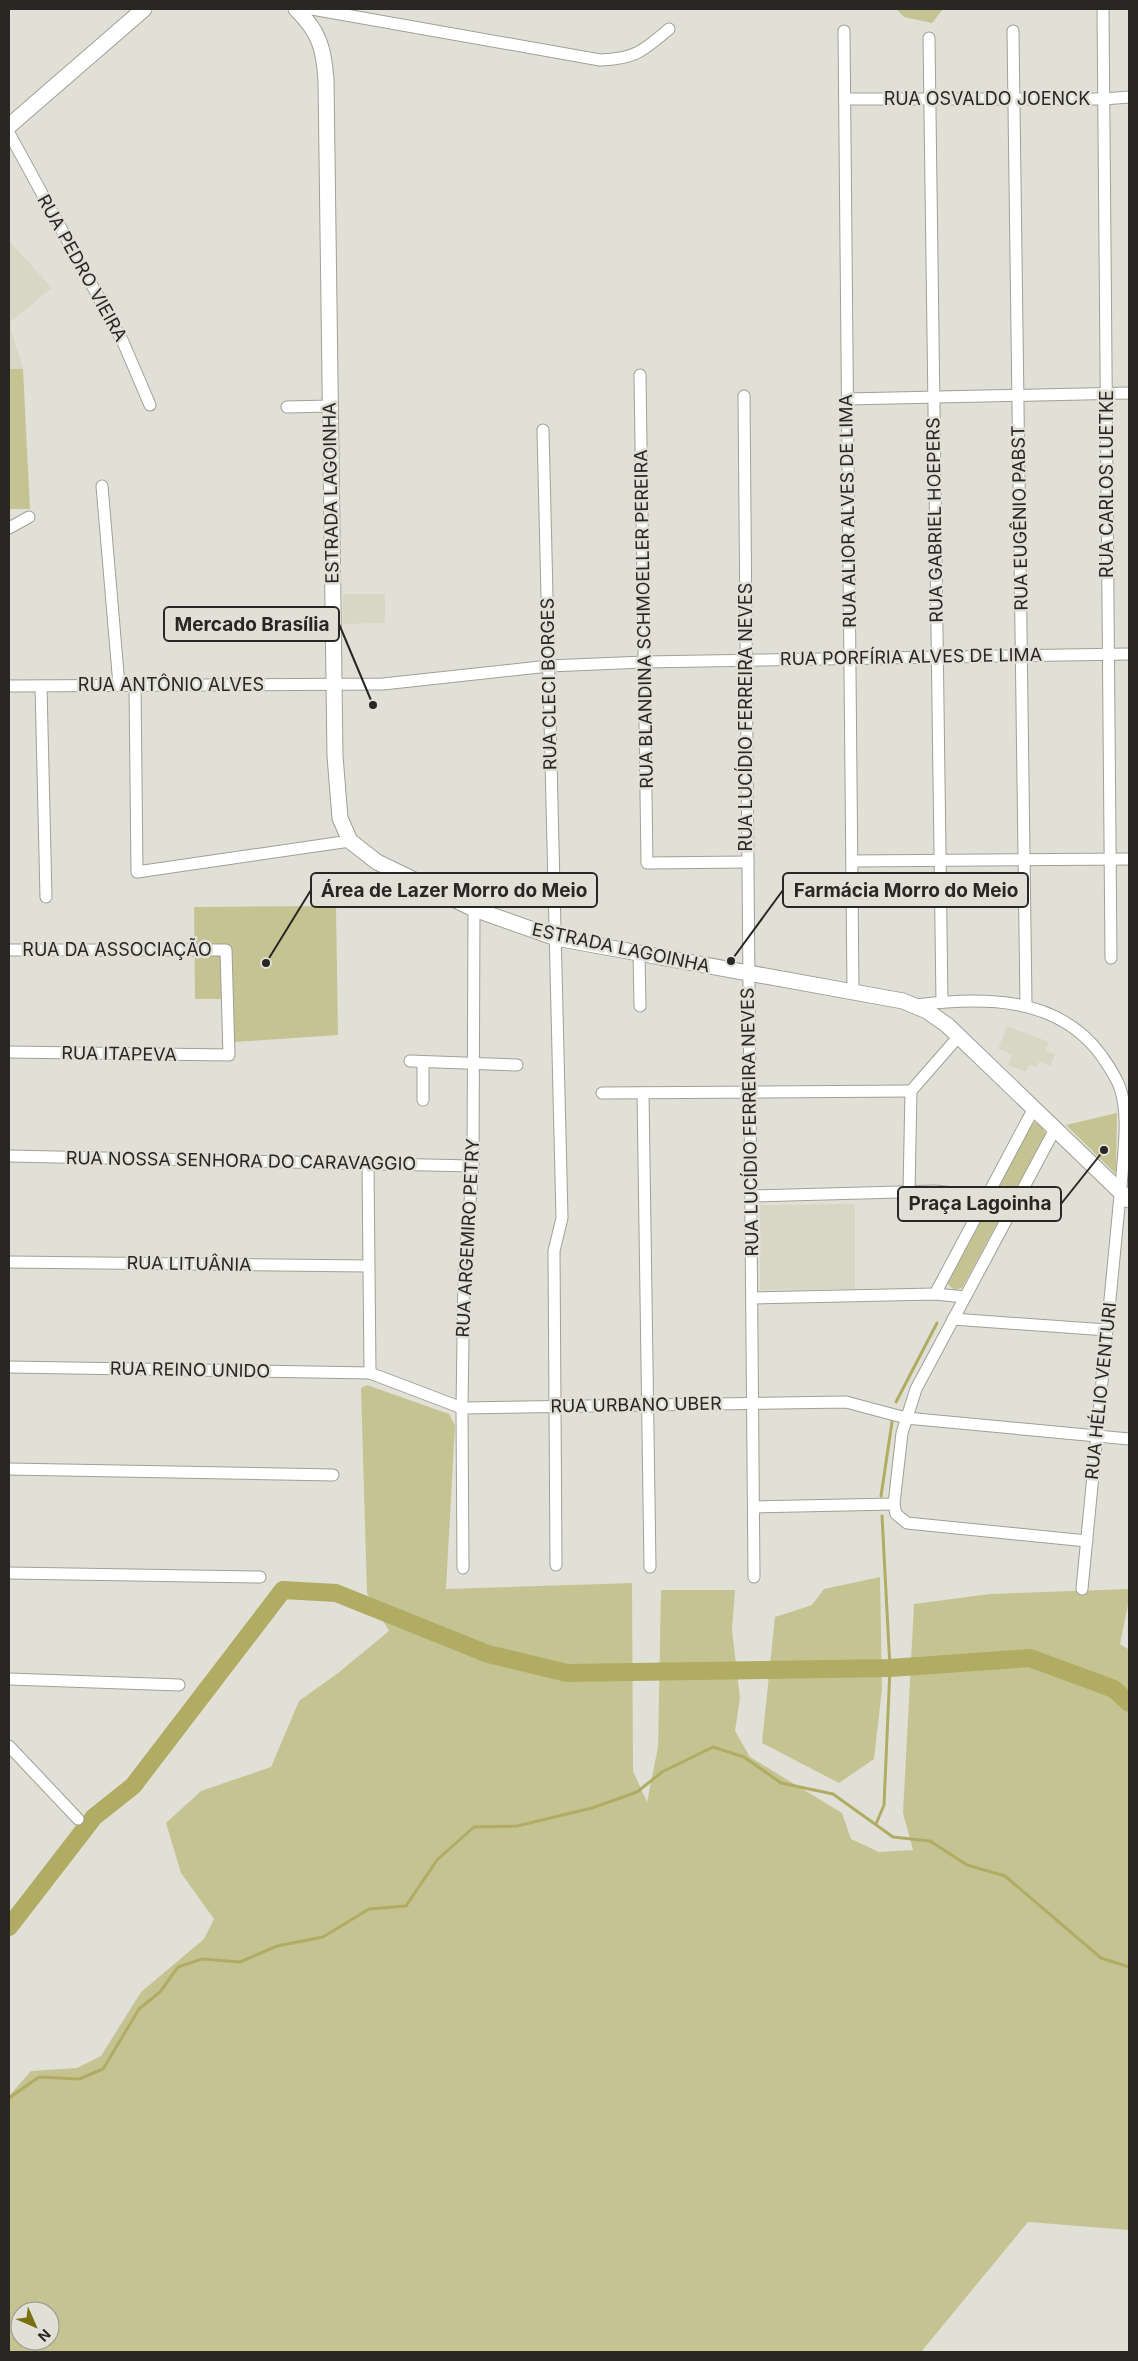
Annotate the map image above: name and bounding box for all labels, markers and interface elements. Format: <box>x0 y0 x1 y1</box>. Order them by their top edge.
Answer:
street label: RUA OSVALDO JOENCK <box>884 88 1090 109</box>
street label: RUA PEDRO VIEIRA <box>33 191 132 345</box>
street label: RUA CARLOS LUETKE <box>1096 390 1117 578</box>
street label: RUA ALIOR ALVES DE LIMA <box>835 394 860 628</box>
street label: ESTRADA LAGOINHA <box>318 402 343 584</box>
street label: RUA GABRIEL HOEPERS <box>922 417 947 623</box>
street label: RUA EUGÊNIO PABST <box>1006 425 1032 611</box>
street label: RUA BLANDINA SCHMOELLER PEREIRA <box>630 449 657 789</box>
street label: RUA LUCÍDIO FERREIRA NEVES <box>734 583 756 851</box>
street label: RUA CLECI BORGES <box>536 598 561 770</box>
callout: Mercado Brasília <box>164 607 339 641</box>
text: Mercado Brasília <box>174 613 330 636</box>
street label: RUA PORFÍRIA ALVES DE LIMA <box>780 643 1042 669</box>
street label: RUA ANTÔNIO ALVES <box>78 673 264 695</box>
callout: Área de Lazer Morro do Meio <box>311 873 597 907</box>
callout: Farmácia Morro do Meio <box>783 873 1028 907</box>
text: Área de Lazer Morro do Meio <box>321 879 587 902</box>
text: Farmácia Morro do Meio <box>794 879 1018 902</box>
street label: ESTRADA LAGOINHA <box>530 918 712 977</box>
street label: RUA DA ASSOCIAÇÃO <box>22 938 212 960</box>
street label: RUA LUCÍDIO FERREIRA NEVES <box>736 987 762 1257</box>
street label: RUA ITAPEVA <box>61 1042 177 1065</box>
street label: RUA ARGEMIRO PETRY <box>452 1138 483 1338</box>
street label: RUA NOSSA SENHORA DO CARAVAGGIO <box>66 1147 416 1174</box>
callout: Praça Lagoinha <box>898 1187 1061 1221</box>
text: Praça Lagoinha <box>909 1192 1051 1215</box>
street label: RUA LITUÂNIA <box>126 1251 252 1275</box>
street label: RUA HÉLIO VENTURI <box>1080 1301 1120 1481</box>
street label: RUA REINO UNIDO <box>110 1358 270 1381</box>
street label: RUA URBANO UBER <box>550 1393 722 1416</box>
north arrow <box>10 2301 60 2351</box>
text: N <box>35 2326 54 2345</box>

